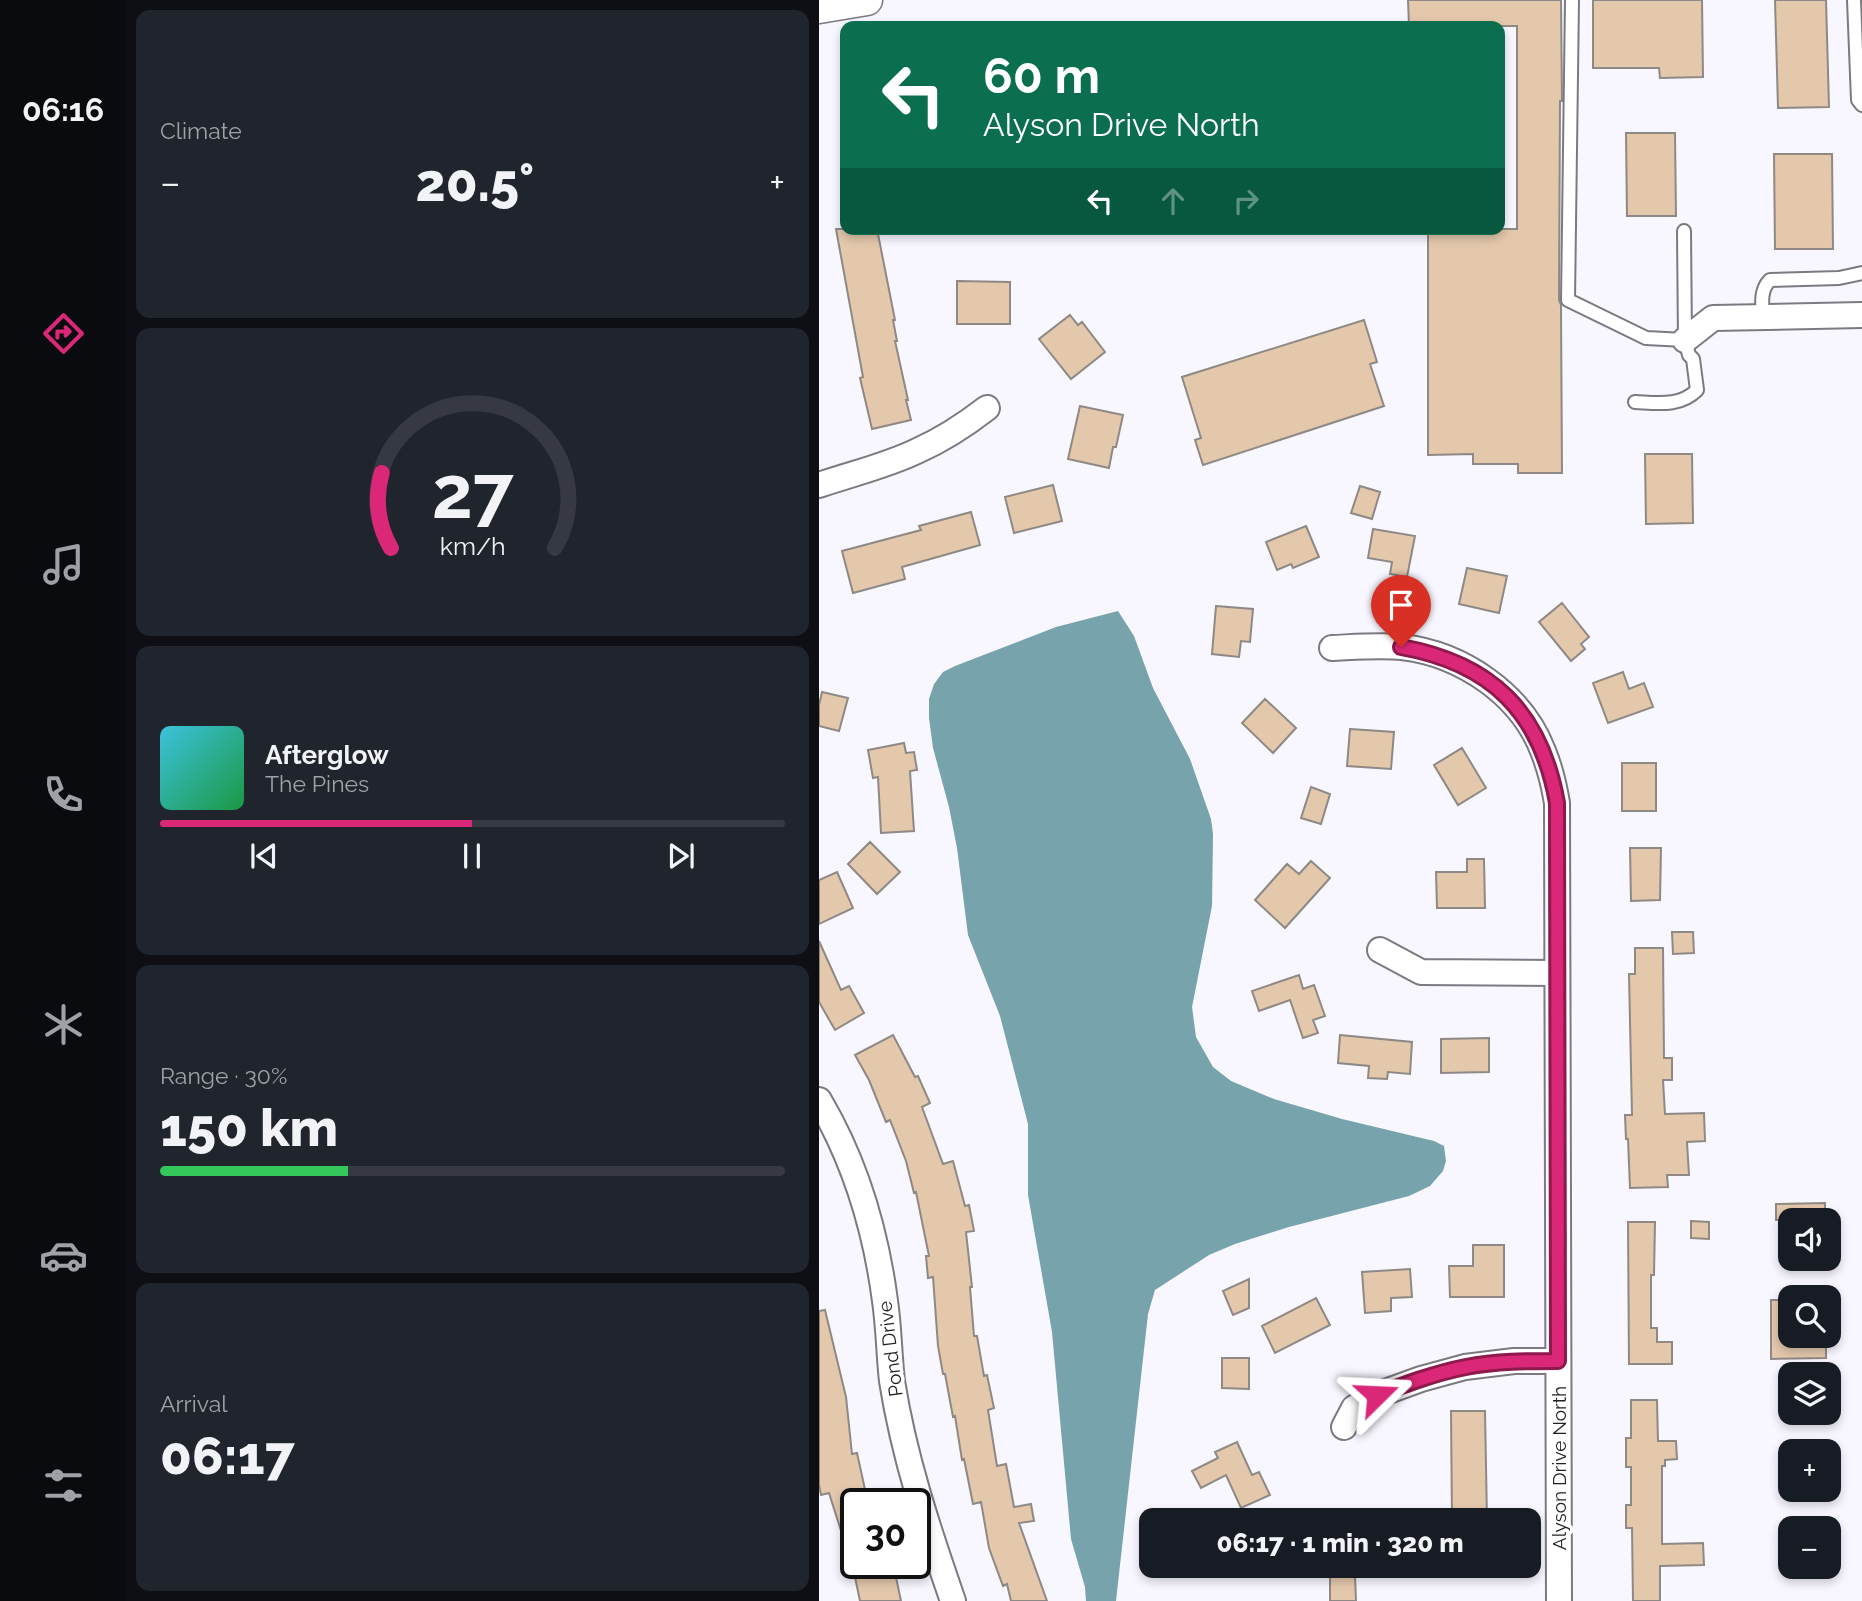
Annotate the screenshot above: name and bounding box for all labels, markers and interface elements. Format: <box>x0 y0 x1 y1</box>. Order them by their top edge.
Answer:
text: 60 m <box>983 47 1100 104</box>
icon: left <box>868 49 959 140</box>
text: 06:16 <box>22 91 104 128</box>
text: Alyson Drive North <box>983 106 1260 143</box>
text: Climate <box>160 117 242 144</box>
text: 20.5° <box>415 152 534 213</box>
text: − <box>160 160 180 205</box>
text: + <box>769 160 785 205</box>
icon: left <box>1081 182 1119 220</box>
icon: ahead <box>1154 182 1192 220</box>
icon: right <box>1227 182 1265 220</box>
icon: directions <box>39 309 88 358</box>
text: 27 <box>432 451 514 536</box>
text: km/h <box>440 531 505 561</box>
icon: music <box>39 540 88 589</box>
pin <box>1371 575 1431 647</box>
icon: arrive <box>1382 586 1420 624</box>
text: Afterglow <box>265 740 389 770</box>
icon: phone <box>39 770 88 819</box>
text: The Pines <box>265 770 369 797</box>
icon: previous <box>245 837 283 875</box>
icon: pause <box>453 837 491 875</box>
icon: next <box>662 837 700 875</box>
icon: climate <box>39 1000 88 1049</box>
text: Range · 30% <box>160 1062 287 1089</box>
text: 150 km <box>160 1097 338 1158</box>
map controls <box>1778 1208 1841 1579</box>
button: sound <box>1778 1208 1841 1271</box>
icon: car <box>39 1231 88 1280</box>
button: search <box>1778 1285 1841 1348</box>
street label: Pond Drive <box>873 1300 907 1398</box>
position arrow <box>1340 1358 1414 1432</box>
button: layers <box>1778 1362 1841 1425</box>
street label: Alyson Drive North <box>1548 1386 1570 1550</box>
text: Arrival <box>160 1390 227 1417</box>
text: 06:17 <box>160 1425 295 1486</box>
button: + <box>1778 1439 1841 1502</box>
icon: filters <box>39 1461 88 1510</box>
speed limit sign: 30 <box>840 1488 931 1579</box>
button: − <box>1778 1516 1841 1579</box>
text: 06:17 · 1 min · 320 m <box>1217 1528 1463 1558</box>

